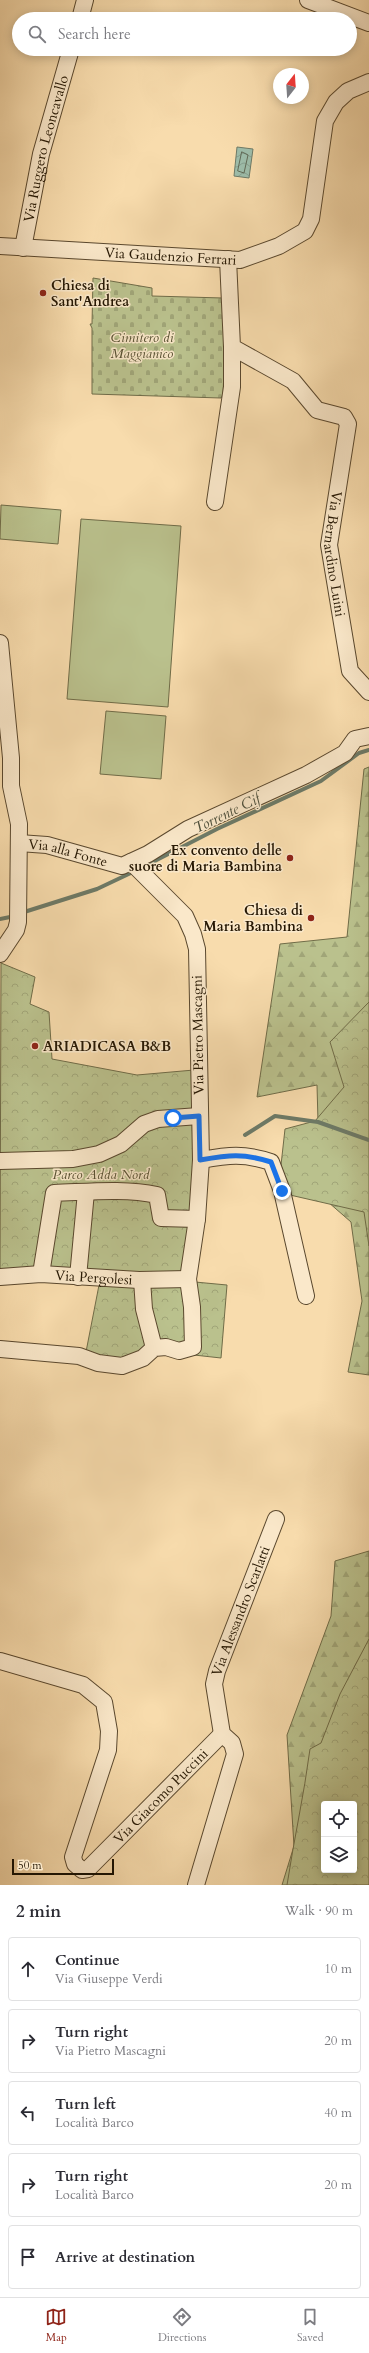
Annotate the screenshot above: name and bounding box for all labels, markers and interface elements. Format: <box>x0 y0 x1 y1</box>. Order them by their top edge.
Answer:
search box <box>12 12 357 56</box>
icon: search <box>26 23 48 45</box>
text: Search here <box>58 24 131 44</box>
north arrow <box>273 68 309 104</box>
street label: Via Ruggero Leoncavallo <box>19 72 73 224</box>
street label: Via Gaudenzio Ferrari <box>104 243 237 269</box>
place label: Chiesa di Sant'Andrea <box>51 276 129 311</box>
marker: Chiesa di Sant'Andrea <box>38 288 48 298</box>
park label: Cimitero di Maggianico <box>110 328 174 363</box>
street label: Via Bernardino Luini <box>319 490 350 618</box>
water label: Torrente Cif <box>190 787 267 838</box>
street label: Via alla Fonte <box>28 834 110 871</box>
place label: Ex convento delle suore di Maria Bambina <box>129 841 282 876</box>
marker: Ex convento delle suore di Maria Bambina <box>285 853 295 863</box>
place label: Chiesa di Maria Bambina <box>203 901 304 936</box>
marker: Chiesa di Maria Bambina <box>306 913 316 923</box>
street label: Via Pietro Mascagni <box>187 975 209 1095</box>
place label: ARIADICASA B&B <box>43 1037 171 1056</box>
marker: ARIADICASA B&B <box>30 1041 40 1051</box>
route start <box>164 1109 182 1127</box>
park label: Parco Adda Nord <box>53 1165 151 1184</box>
route end <box>273 1182 291 1200</box>
street label: Via Pergolesi <box>54 1265 133 1289</box>
street label: Via Alessandro Scarlatti <box>206 1543 274 1679</box>
street label: Via Giacomo Puccini <box>109 1744 212 1848</box>
map controls <box>321 1801 357 1873</box>
button: locate <box>321 1801 357 1837</box>
button: layers <box>321 1837 357 1873</box>
scale bar <box>12 1857 114 1876</box>
text: 50 m <box>18 1858 42 1873</box>
text: 2 min <box>16 1900 61 1923</box>
text: Walk · 90 m <box>285 1902 353 1920</box>
text: Continue <box>55 1950 120 1970</box>
icon: ahead <box>17 1958 39 1980</box>
text: 10 m <box>324 1960 352 1978</box>
text: Via Giuseppe Verdi <box>55 1970 163 1988</box>
text: Turn right <box>55 2022 128 2042</box>
icon: right <box>17 2030 39 2052</box>
text: 20 m <box>324 2032 352 2050</box>
text: Via Pietro Mascagni <box>55 2042 166 2060</box>
text: Turn left <box>55 2094 116 2114</box>
icon: left <box>17 2102 39 2124</box>
text: 40 m <box>324 2104 352 2122</box>
text: Località Barco <box>55 2114 134 2132</box>
text: Turn right <box>55 2166 128 2186</box>
icon: right <box>17 2174 39 2196</box>
text: 20 m <box>324 2176 352 2194</box>
text: Località Barco <box>55 2186 134 2204</box>
icon: arrive <box>17 2246 39 2268</box>
text: Arrive at destination <box>55 2247 195 2267</box>
tab: Map <box>45 2306 67 2345</box>
tab: Directions <box>158 2306 206 2345</box>
tab: Saved <box>297 2306 324 2345</box>

